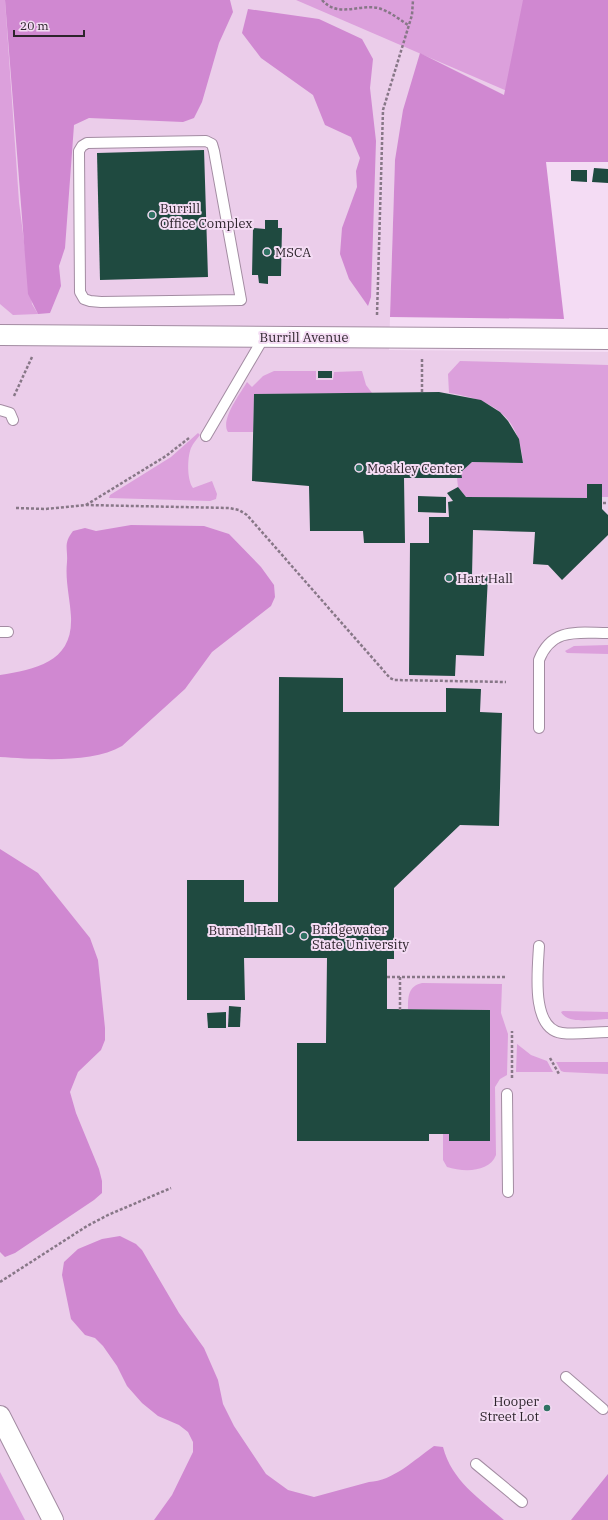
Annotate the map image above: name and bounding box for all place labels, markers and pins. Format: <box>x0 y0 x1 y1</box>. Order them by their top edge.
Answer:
place label: Burrill Office Complex <box>160 200 253 232</box>
marker: Burrill Office Complex <box>147 210 157 220</box>
place label: MSCA <box>275 244 311 261</box>
marker: MSCA <box>262 247 272 257</box>
place label: Moakley Center <box>367 460 462 477</box>
marker: Moakley Center <box>354 463 364 473</box>
place label: Hart Hall <box>457 570 513 587</box>
marker: Hart Hall <box>444 573 454 583</box>
place label: Bridgewater State University <box>312 921 409 953</box>
place label: Burnell Hall <box>208 922 282 939</box>
marker: Burnell Hall <box>285 925 295 935</box>
marker: Bridgewater State University <box>299 931 309 941</box>
place label: Hooper Street Lot <box>480 1393 539 1425</box>
marker: Hooper Street Lot <box>542 1403 552 1413</box>

